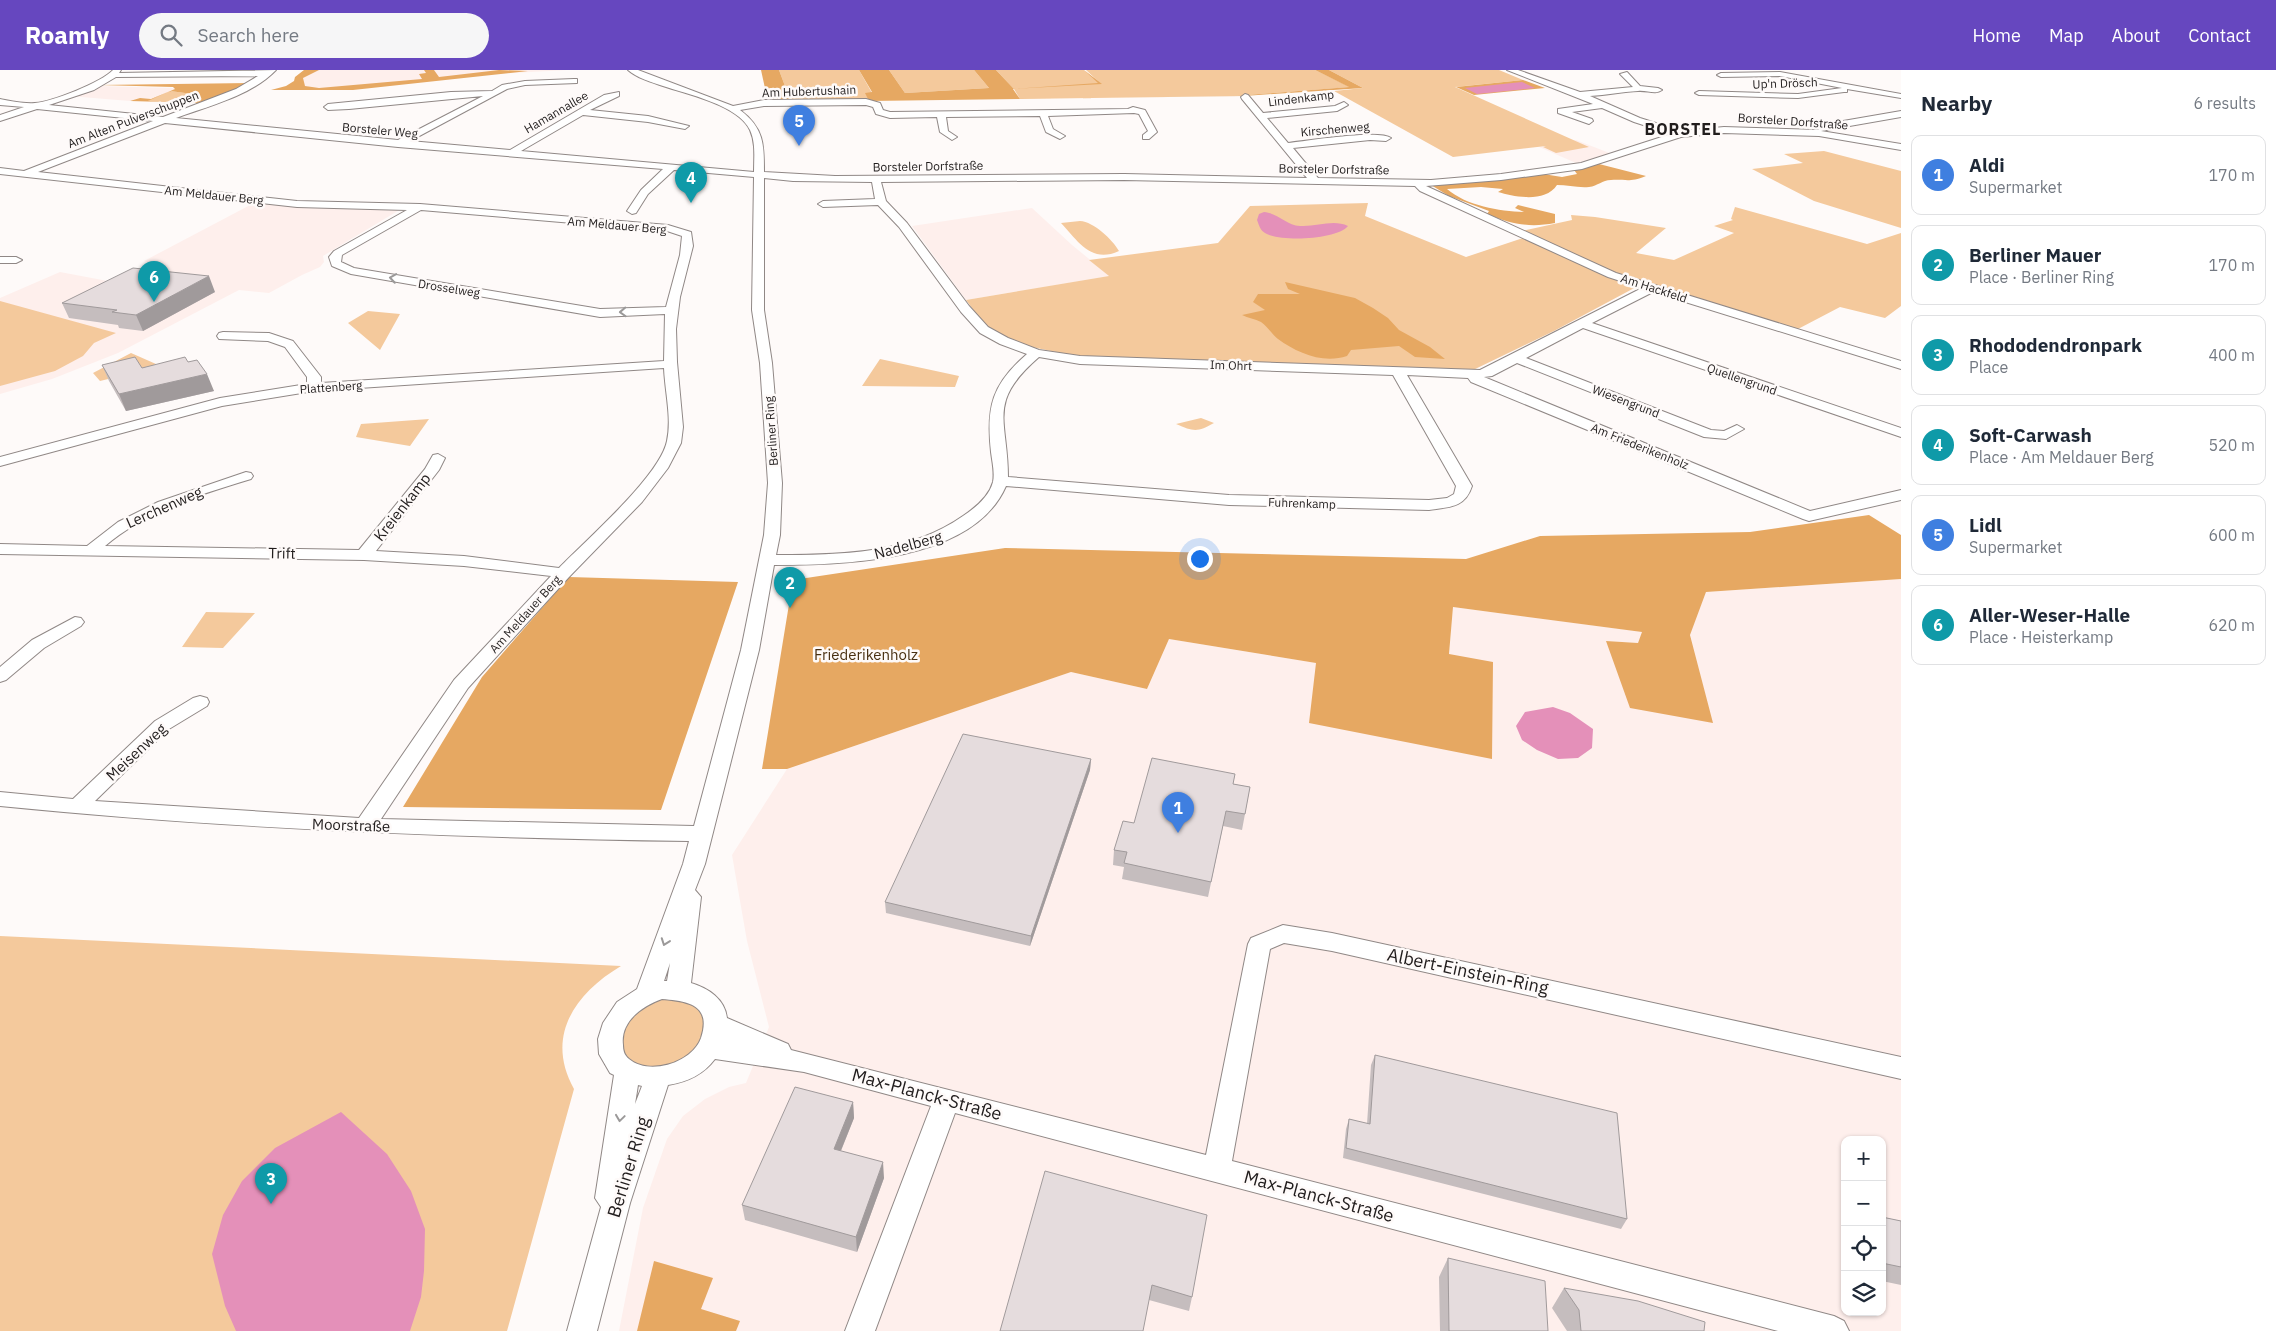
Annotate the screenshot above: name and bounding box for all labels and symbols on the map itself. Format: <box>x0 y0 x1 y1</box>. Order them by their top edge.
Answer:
street label: Up'n Drösch <box>1752 74 1818 92</box>
street label: Am Hubertushain <box>762 82 856 100</box>
street label: Am Alten Pulverschuppen <box>65 87 201 151</box>
street label: Hamannallee <box>521 87 591 136</box>
street label: Lindenkamp <box>1267 87 1335 109</box>
pin: 5 <box>783 105 815 146</box>
street label: Borsteler Dorfstraße <box>1737 110 1849 132</box>
street label: Kirschenweg <box>1300 118 1371 139</box>
street label: Borsteler Weg <box>341 119 419 141</box>
district label: BORSTEL <box>1644 119 1722 139</box>
street label: Borsteler Dorfstraße <box>873 158 984 174</box>
street label: Borsteler Dorfstraße <box>1279 161 1390 177</box>
pin: 4 <box>675 162 707 203</box>
street label: Am Meldauer Berg <box>164 182 265 208</box>
street label: Am Meldauer Berg <box>567 213 668 237</box>
pin: 6 <box>138 261 170 302</box>
street label: Am Hackfeld <box>1619 270 1689 306</box>
one-way arrow <box>389 274 398 284</box>
street label: Drosselweg <box>417 276 482 300</box>
one-way arrow <box>619 306 627 317</box>
street label: Im Ohrt <box>1210 357 1252 373</box>
street label: Quellengrund <box>1705 360 1779 398</box>
street label: Plattenberg <box>299 377 363 397</box>
street label: Wiesengrund <box>1590 381 1662 421</box>
street label: Berliner Ring <box>761 395 781 466</box>
street label: Am Friederikenholz <box>1589 420 1692 473</box>
street label: Kreienkamp <box>370 469 434 545</box>
street label: Lerchenweg <box>123 482 205 532</box>
street label: Fuhrenkamp <box>1268 494 1336 512</box>
street label: Nadelberg <box>872 527 944 563</box>
street label: Trift <box>268 543 296 563</box>
your location <box>1187 546 1213 572</box>
pin: 2 <box>774 567 806 608</box>
street label: Am Meldauer Berg <box>486 572 564 656</box>
park label: Friederikenholz <box>814 645 918 664</box>
street label: Meisenweg <box>102 719 170 785</box>
pin: 1 <box>1162 792 1194 833</box>
street label: Moorstraße <box>312 814 390 836</box>
one-way arrow <box>661 938 671 946</box>
street label: Albert-Einstein-Ring <box>1385 943 1551 999</box>
street label: Max-Planck-Straße <box>849 1063 1005 1125</box>
street label: Berliner Ring <box>602 1113 654 1220</box>
one-way arrow <box>616 1114 626 1122</box>
pin: 3 <box>255 1163 287 1204</box>
street label: Max-Planck-Straße <box>1241 1165 1397 1227</box>

